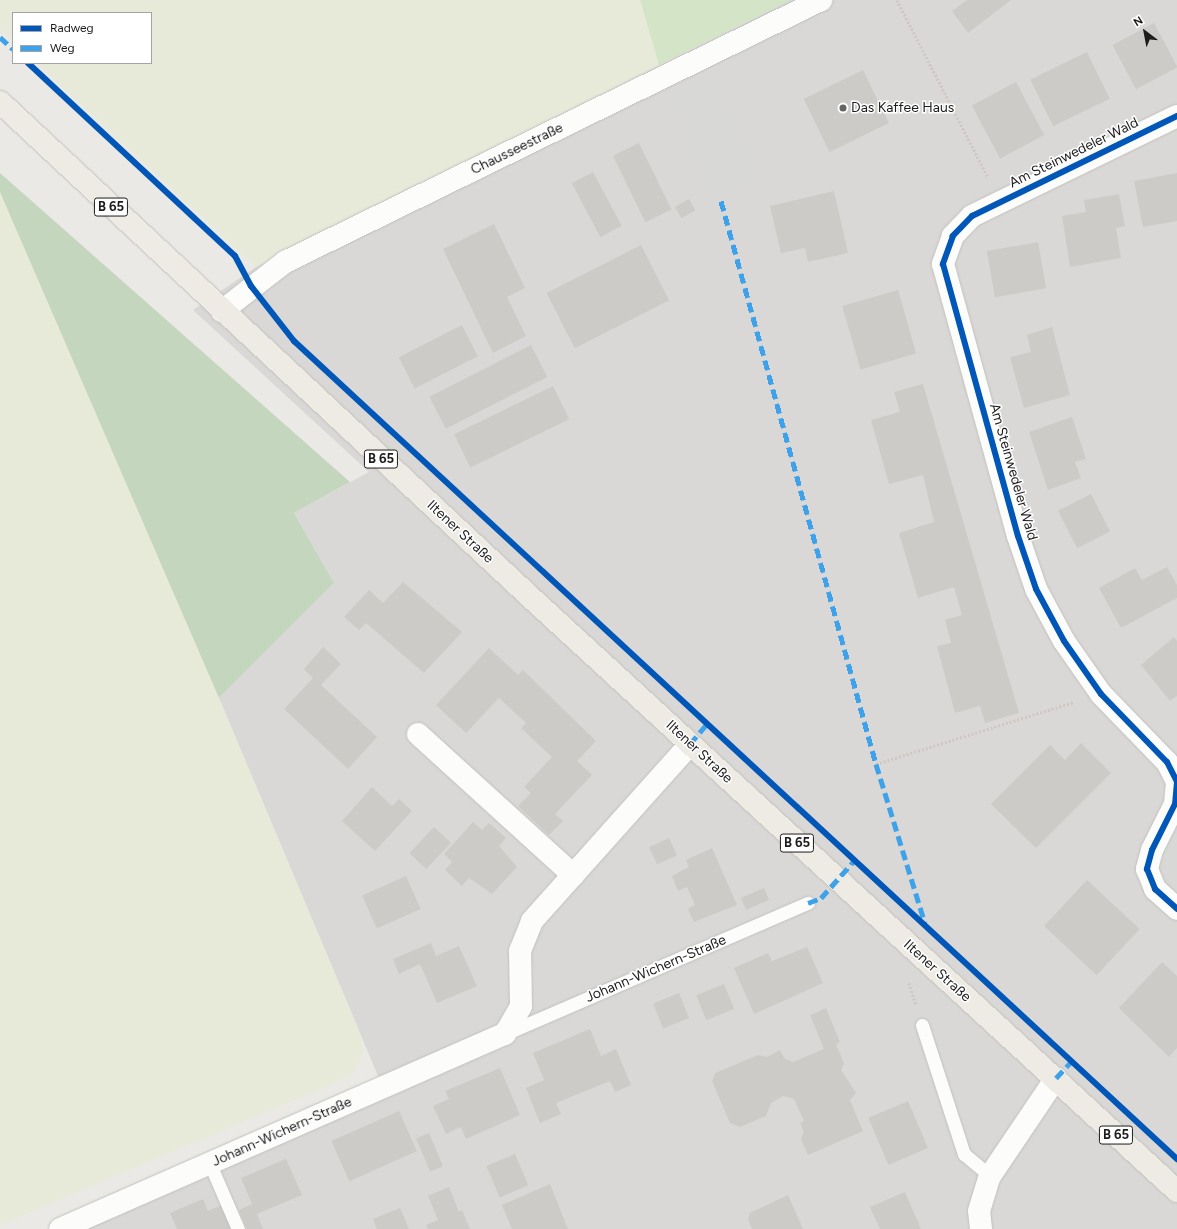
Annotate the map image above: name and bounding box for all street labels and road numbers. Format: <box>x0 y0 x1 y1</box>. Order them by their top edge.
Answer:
street label: Am Steinwedeler Wald <box>1007 114 1141 192</box>
street label: Chausseestraße <box>468 119 566 179</box>
road number: B 65 <box>93 196 129 218</box>
street label: Am Steinwedeler Wald <box>985 402 1041 542</box>
road number: B 65 <box>363 448 399 470</box>
street label: Iltener Straße <box>423 497 497 567</box>
street label: Iltener Straße <box>662 717 736 787</box>
road number: B 65 <box>779 832 815 854</box>
street label: Johann-Wichern-Straße <box>583 932 729 1006</box>
street label: Iltener Straße <box>900 936 974 1006</box>
street label: Johann-Wichern-Straße <box>210 1094 354 1170</box>
road number: B 65 <box>1098 1124 1134 1146</box>

